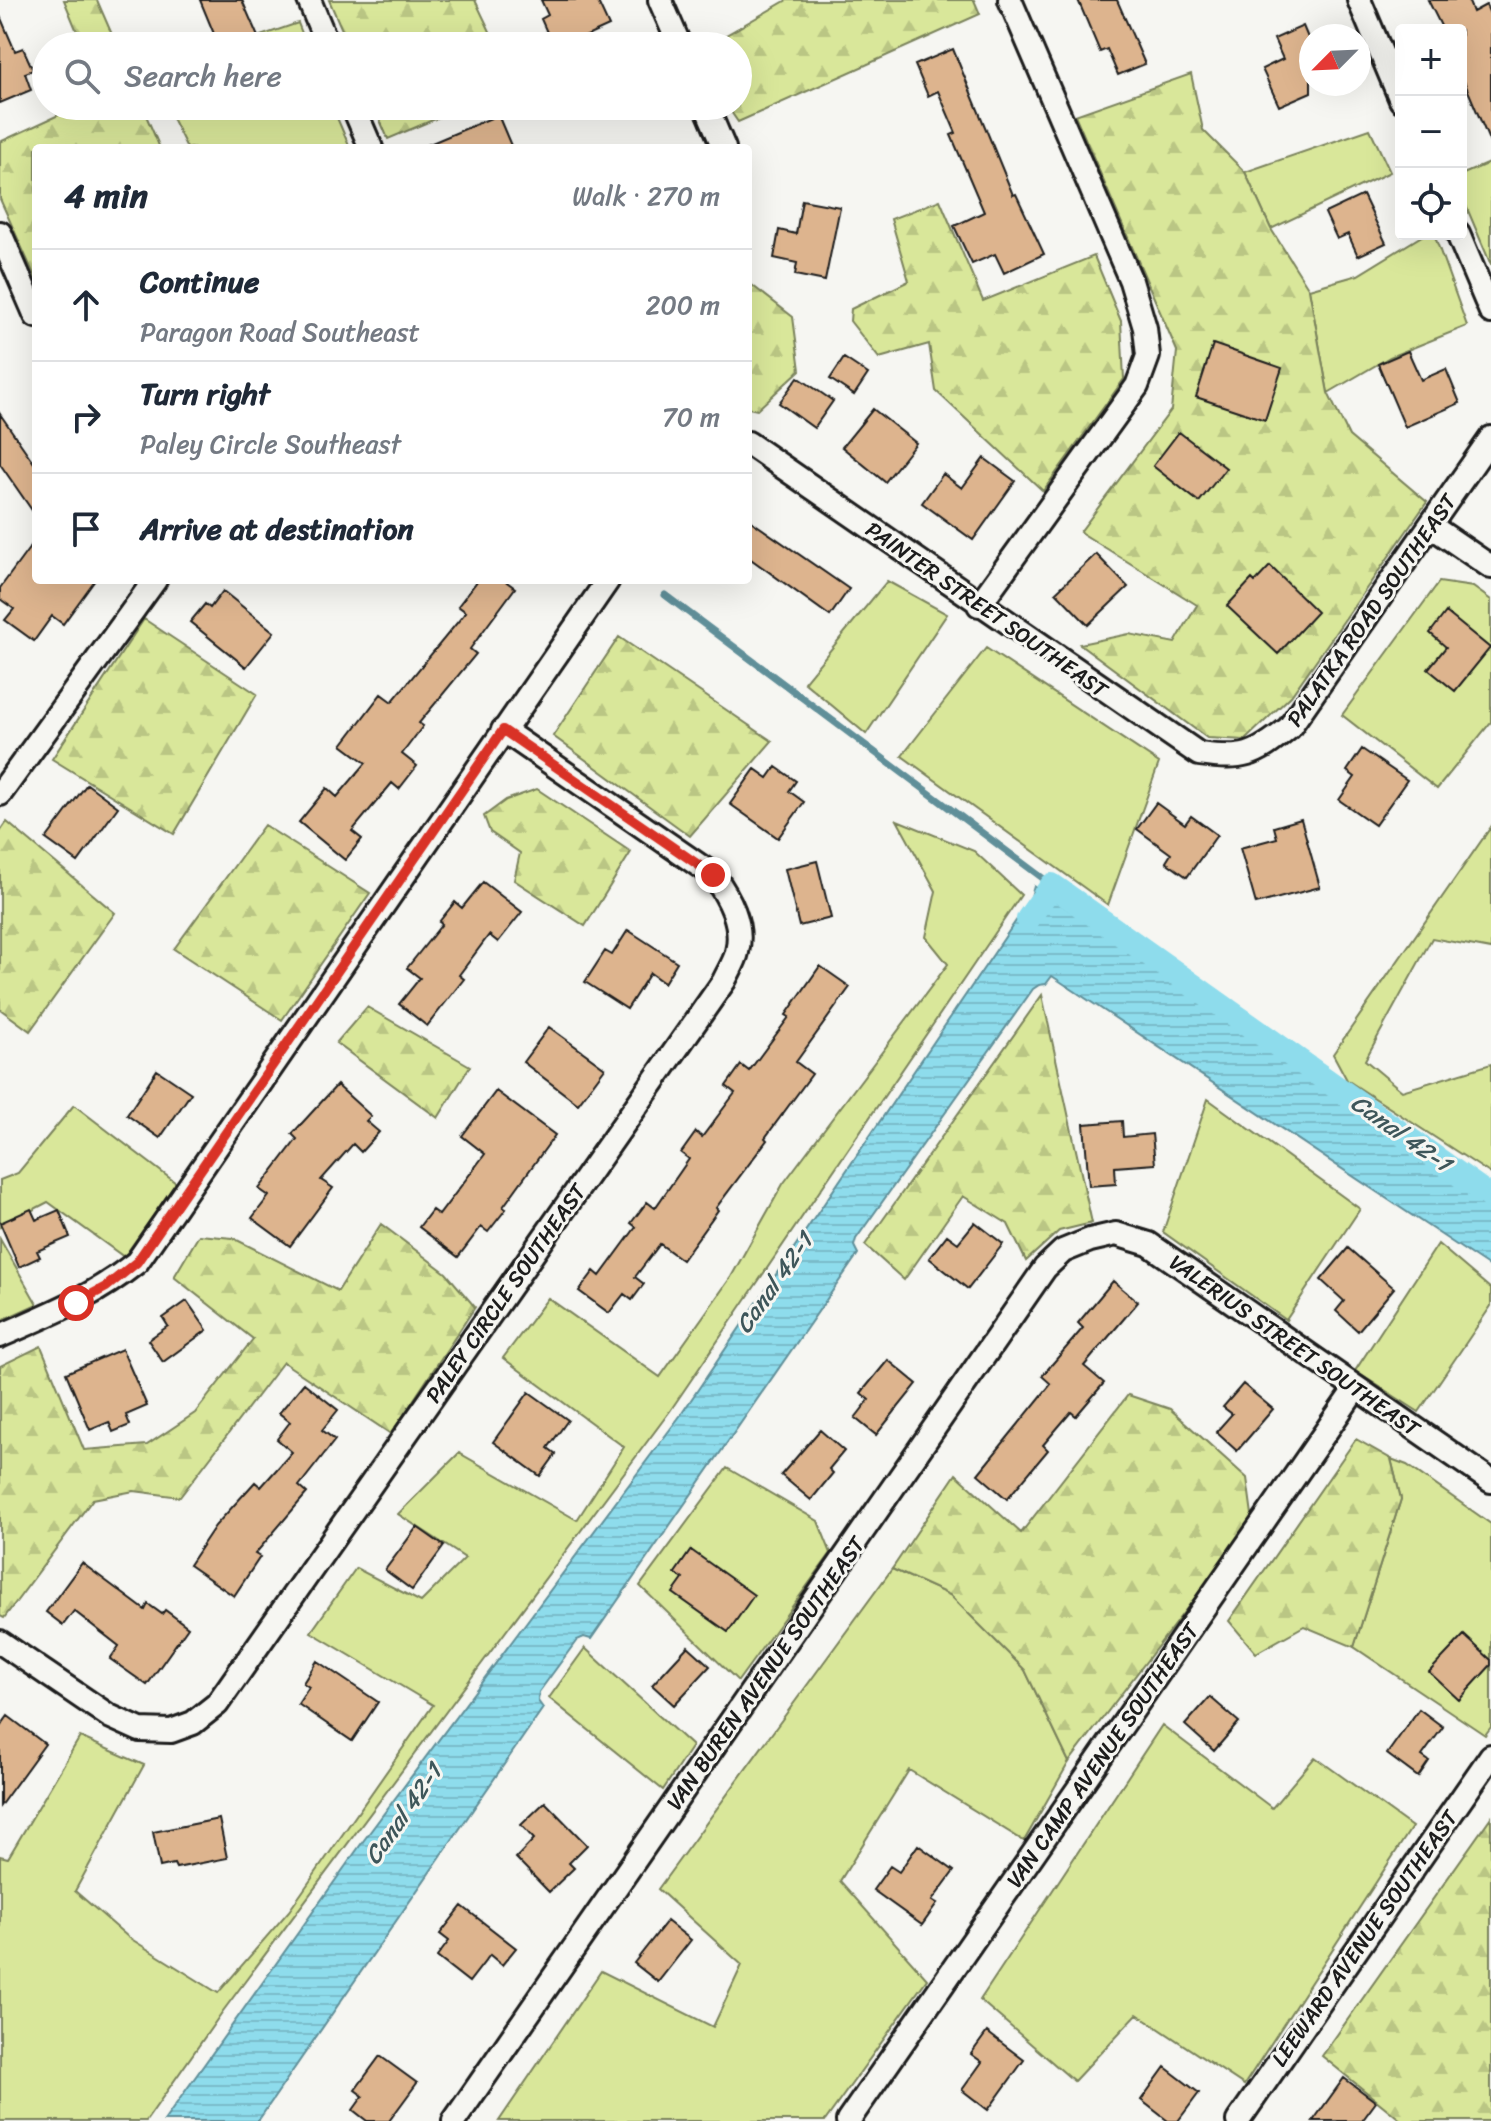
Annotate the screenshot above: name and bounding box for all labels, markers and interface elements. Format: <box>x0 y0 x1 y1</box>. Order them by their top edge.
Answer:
north arrow <box>1299 24 1371 96</box>
map controls <box>1395 24 1467 240</box>
button: + <box>1395 24 1467 96</box>
search box <box>32 32 752 120</box>
text: Search here <box>124 49 282 103</box>
icon: search <box>60 54 104 98</box>
button: − <box>1395 96 1467 168</box>
text: 4 min <box>64 166 148 226</box>
button: locate <box>1395 168 1467 240</box>
text: Walk · 270 m <box>572 173 720 219</box>
text: Continue <box>140 255 259 309</box>
text: 200 m <box>645 282 720 328</box>
icon: ahead <box>64 283 108 327</box>
text: Paragon Road Southeast <box>140 309 420 355</box>
text: Turn right <box>140 367 270 421</box>
text: 70 m <box>662 394 720 440</box>
icon: right <box>64 395 108 439</box>
text: Paley Circle Southeast <box>140 421 401 467</box>
street label: PALATKA ROAD SOUTHEAST <box>1276 484 1468 735</box>
text: Arrive at destination <box>140 502 414 556</box>
icon: arrive <box>64 507 108 551</box>
street label: PAINTER STREET SOUTHEAST <box>857 511 1118 709</box>
route end <box>695 857 731 893</box>
water label: Canal 42-1 <box>1342 1083 1463 1185</box>
street label: PALEY CIRCLE SOUTHEAST <box>415 1174 597 1411</box>
water label: Canal 42-1 <box>724 1221 826 1342</box>
street label: VALERIUS STREET SOUTHEAST <box>1161 1244 1430 1448</box>
route start <box>58 1285 94 1321</box>
street label: VAN BUREN AVENUE SOUTHEAST <box>656 1527 876 1818</box>
street label: VAN CAMP AVENUE SOUTHEAST <box>996 1613 1210 1896</box>
water label: Canal 42-1 <box>353 1752 455 1873</box>
street label: LEEWARD AVENUE SOUTHEAST <box>1261 1801 1469 2075</box>

